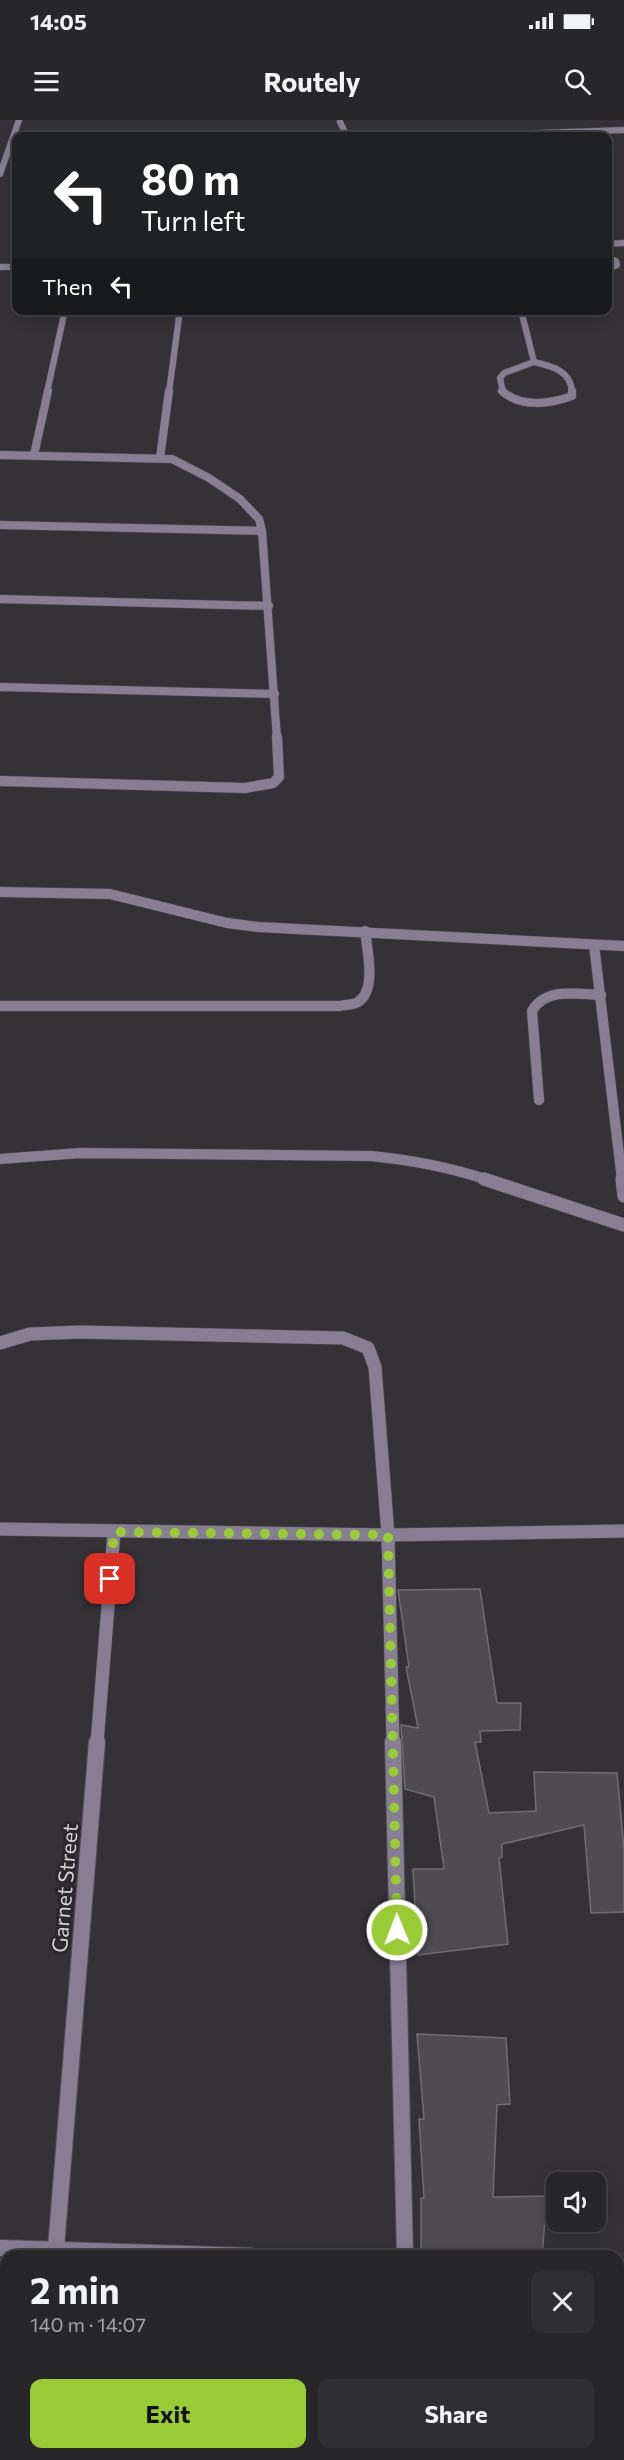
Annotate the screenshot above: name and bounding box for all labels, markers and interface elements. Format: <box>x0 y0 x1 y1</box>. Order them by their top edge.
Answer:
text: 14:05 <box>30 8 87 35</box>
icon: menu <box>30 65 63 98</box>
text: Routely <box>264 65 360 98</box>
icon: search <box>561 65 594 98</box>
text: 80 m <box>141 152 240 204</box>
icon: left <box>42 156 120 234</box>
text: Turn left <box>141 204 245 237</box>
icon: left <box>105 270 138 303</box>
text: Then <box>42 273 93 300</box>
pin <box>84 1553 135 1604</box>
icon: arrive <box>93 1562 126 1595</box>
street label: Garnet Street <box>46 1822 82 1954</box>
position arrow <box>365 1898 429 1962</box>
map controls <box>546 2172 606 2232</box>
button: sound <box>546 2172 606 2232</box>
text: 2 min <box>30 2267 120 2311</box>
button: close <box>531 2270 594 2333</box>
text: 140 m · 14:07 <box>30 2312 146 2336</box>
button: Exit <box>30 2379 306 2448</box>
button: Share <box>318 2379 594 2448</box>

